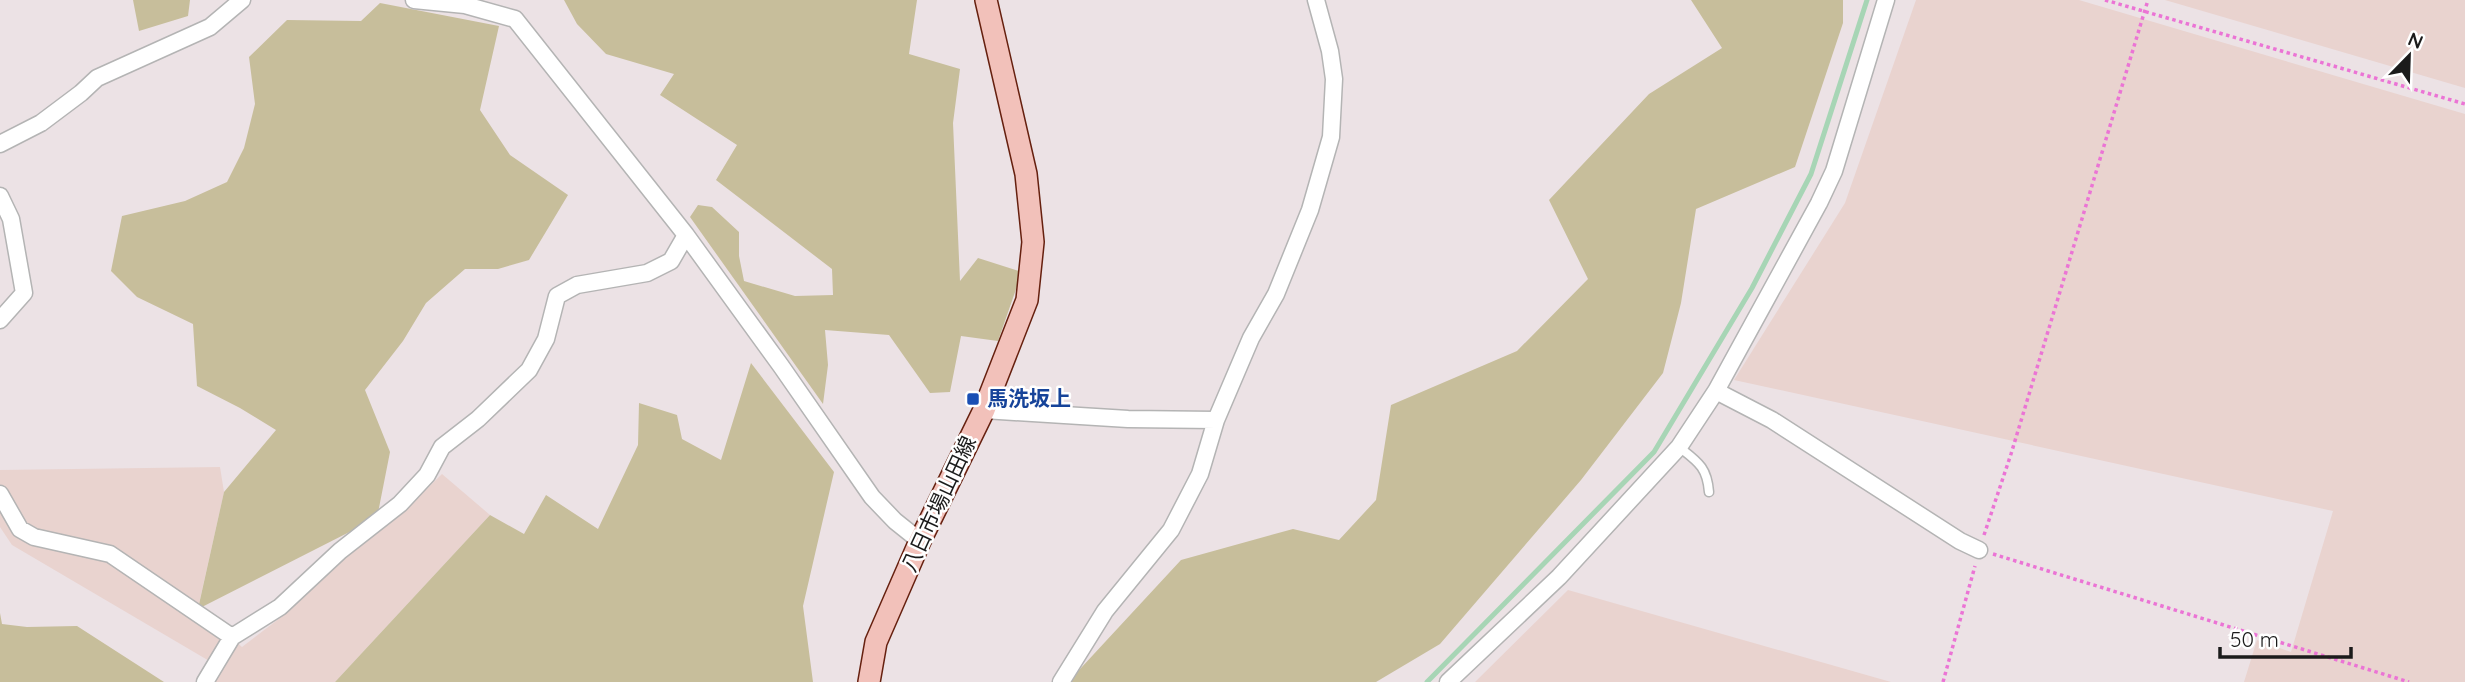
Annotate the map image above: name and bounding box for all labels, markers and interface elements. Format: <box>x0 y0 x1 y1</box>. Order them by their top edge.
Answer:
north arrow <box>2374 21 2444 91</box>
text: N <box>2405 27 2427 54</box>
place label: 馬洗坂上 <box>987 385 1071 411</box>
marker: 馬洗坂上 <box>965 391 981 407</box>
street label: 八日市場山田線 <box>895 431 981 576</box>
scale bar <box>2220 616 2351 660</box>
text: 50 m <box>2230 626 2279 652</box>

